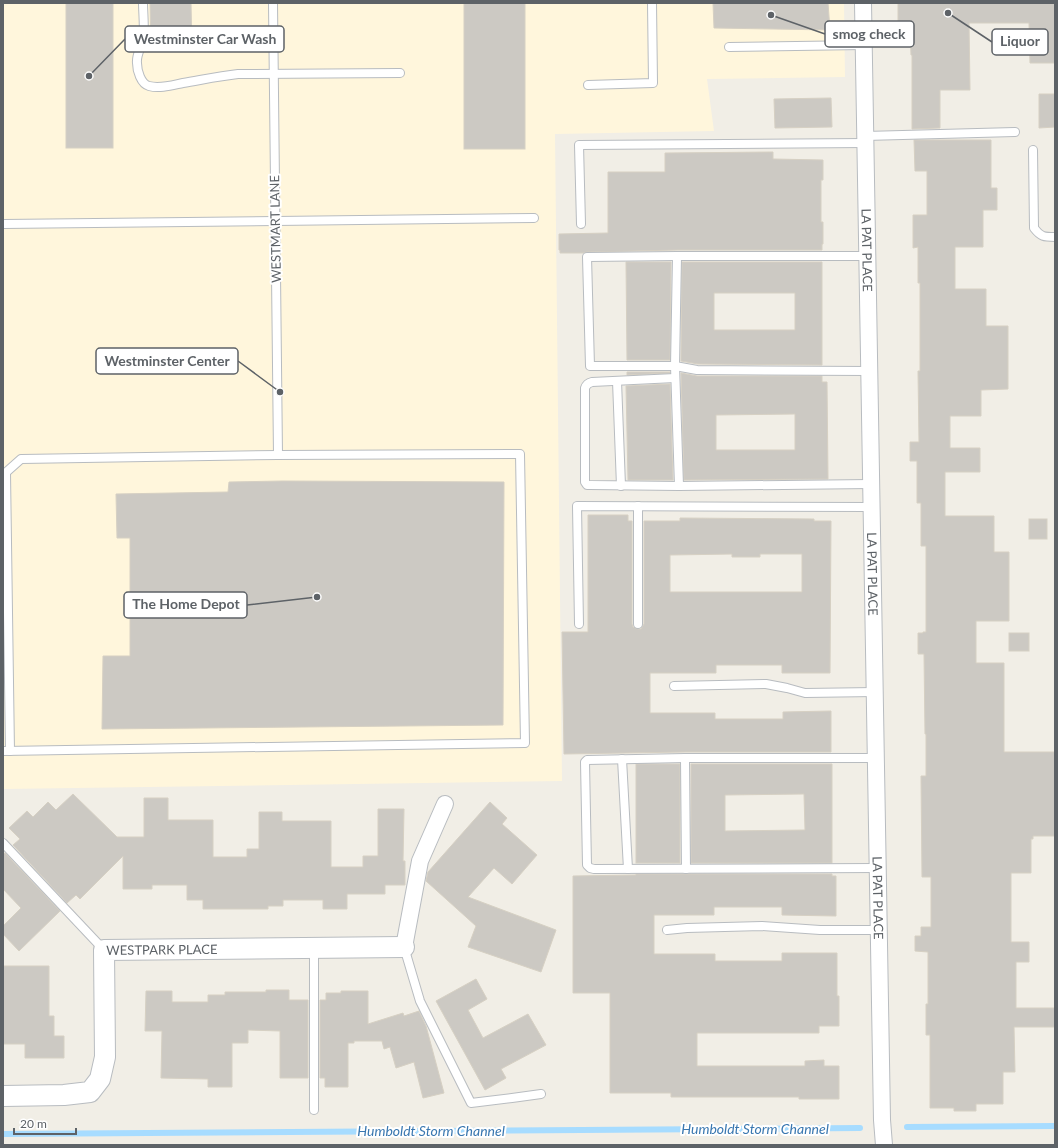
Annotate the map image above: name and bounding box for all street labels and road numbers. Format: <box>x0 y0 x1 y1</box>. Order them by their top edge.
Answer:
street label: WESTMART LANE <box>266 175 284 283</box>
street label: LA PAT PLACE <box>858 208 876 292</box>
street label: LA PAT PLACE <box>864 532 881 616</box>
street label: LA PAT PLACE <box>870 856 887 940</box>
street label: WESTPARK PLACE <box>106 941 217 958</box>

